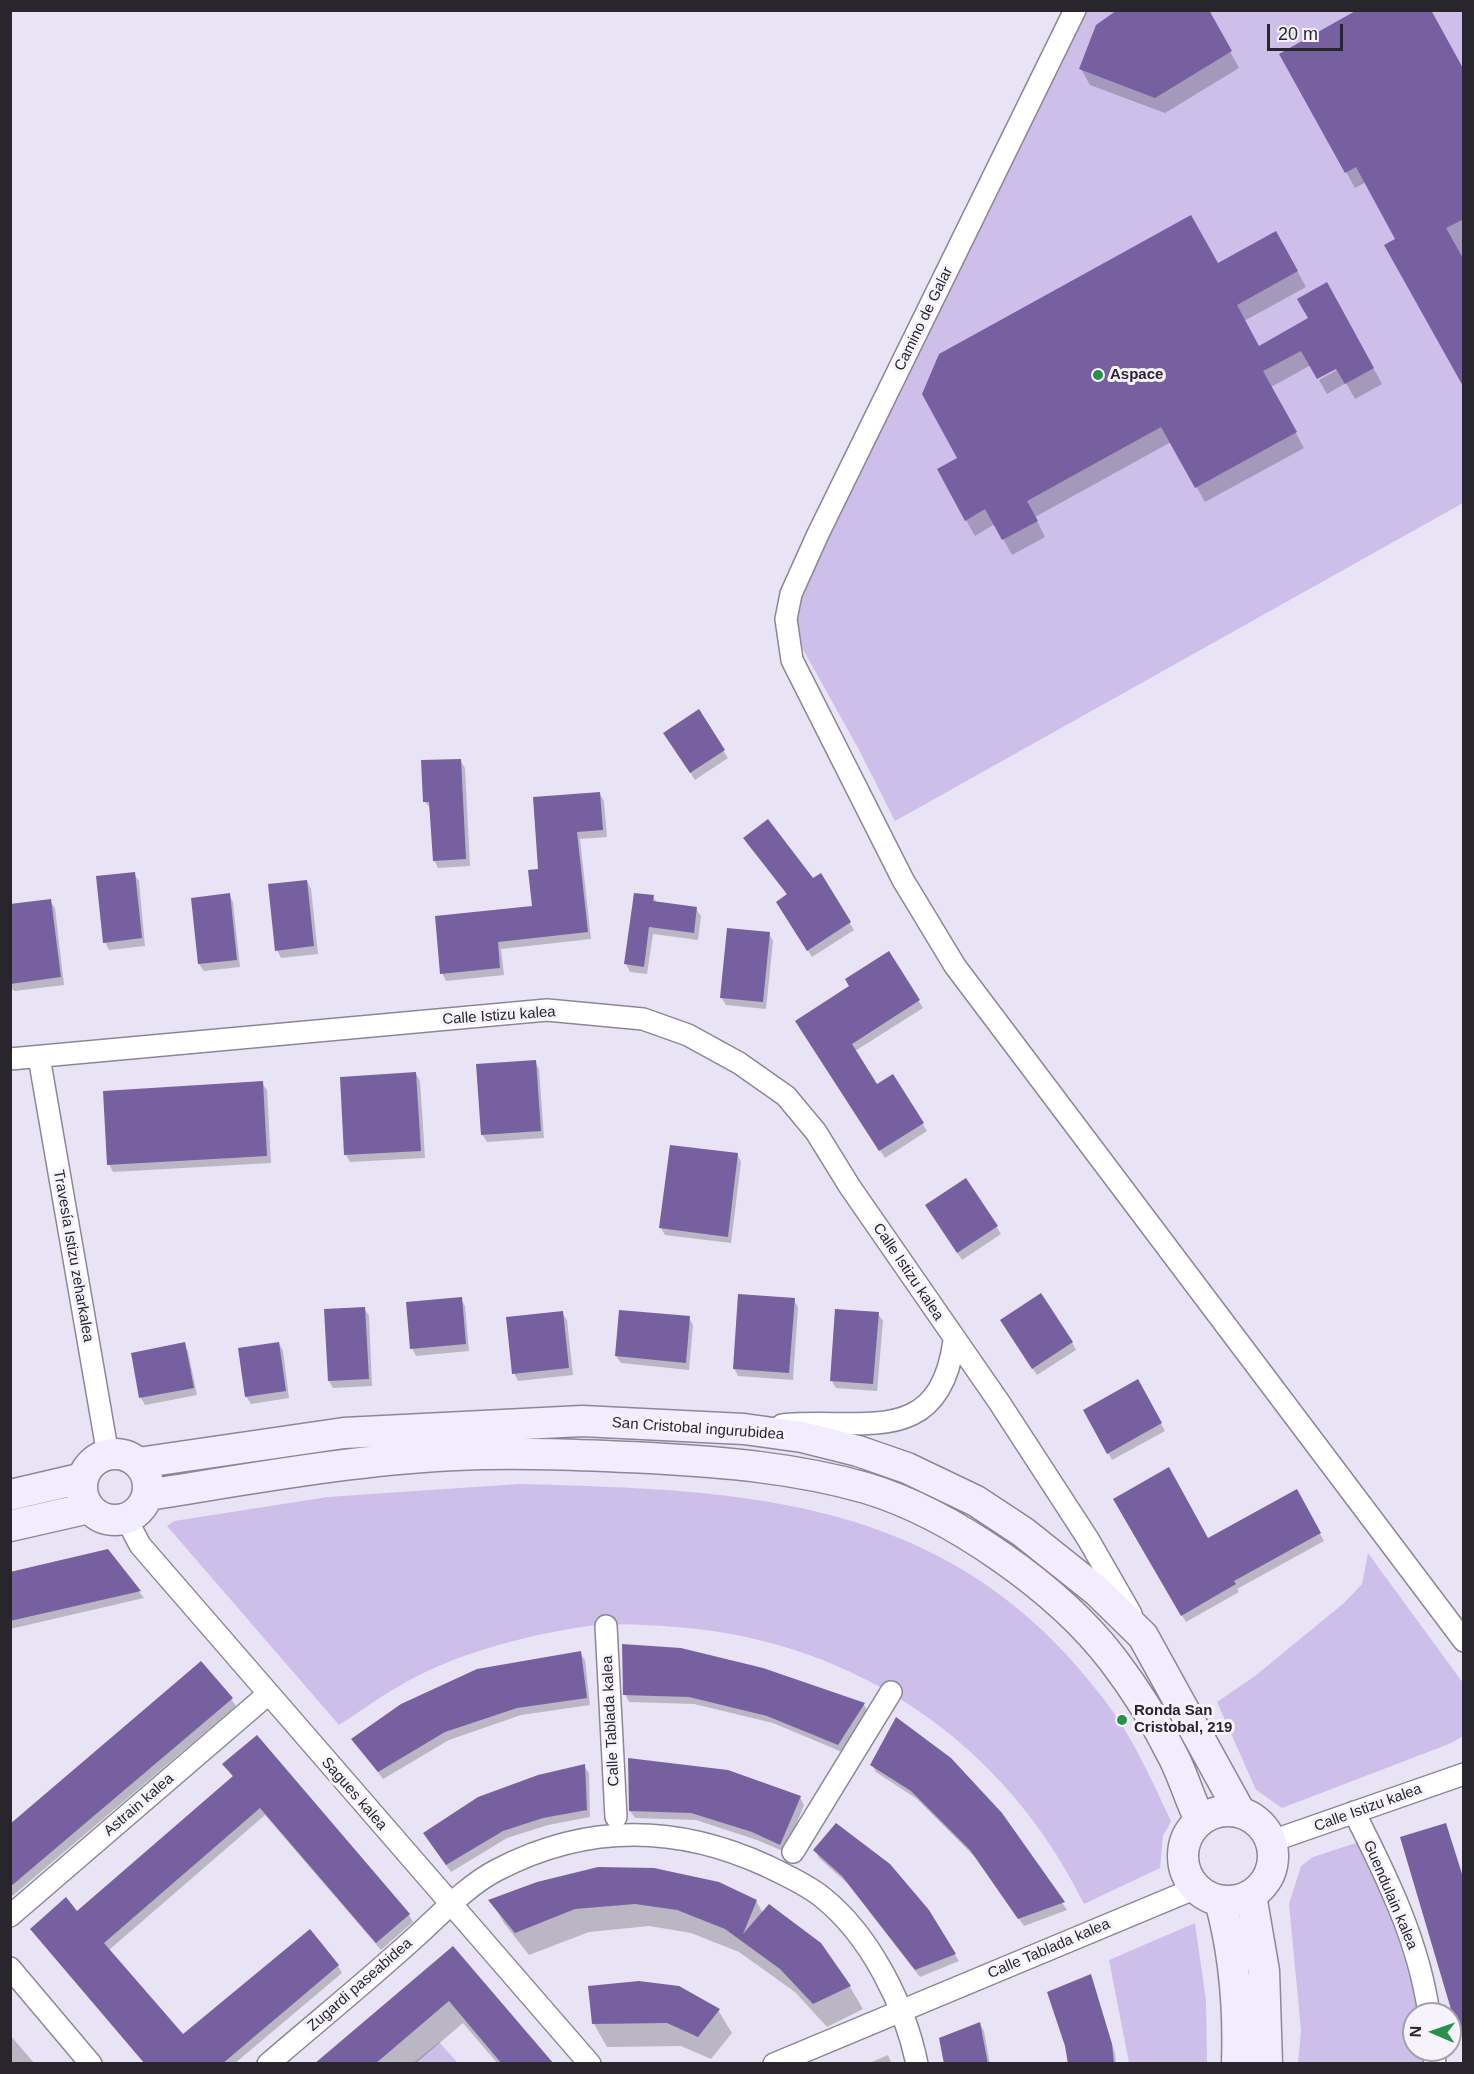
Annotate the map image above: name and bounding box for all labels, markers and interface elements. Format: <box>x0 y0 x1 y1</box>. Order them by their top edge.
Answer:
scale bar <box>1270 12 1346 50</box>
text: 20 m <box>1278 24 1318 44</box>
street label: Camino de Galar <box>891 264 957 374</box>
place label: Aspace <box>1110 366 1163 384</box>
marker: Aspace <box>1091 368 1105 382</box>
street label: Calle Istizu kalea <box>442 1003 556 1029</box>
street label: Travesía Istizu zeharkalea <box>49 1169 97 1343</box>
street label: Calle Istizu kalea <box>869 1220 947 1324</box>
street label: San Cristobal ingurubidea <box>611 1414 785 1444</box>
street label: Calle Tablada kalea <box>599 1655 623 1787</box>
place label: Ronda San Cristobal, 219 <box>1134 1702 1232 1737</box>
marker: Ronda San Cristobal, 219 <box>1115 1713 1129 1727</box>
street label: Sagues kalea <box>317 1754 391 1834</box>
street label: Astrain kalea <box>100 1770 178 1840</box>
street label: Calle Istizu kalea <box>1312 1780 1424 1836</box>
street label: Guendulain kalea <box>1359 1838 1421 1952</box>
street label: Calle Tablada kalea <box>985 1915 1113 1983</box>
street label: Zugardi paseabidea <box>304 1935 416 2035</box>
north arrow <box>1402 2002 1462 2062</box>
text: N <box>1407 2025 1424 2037</box>

